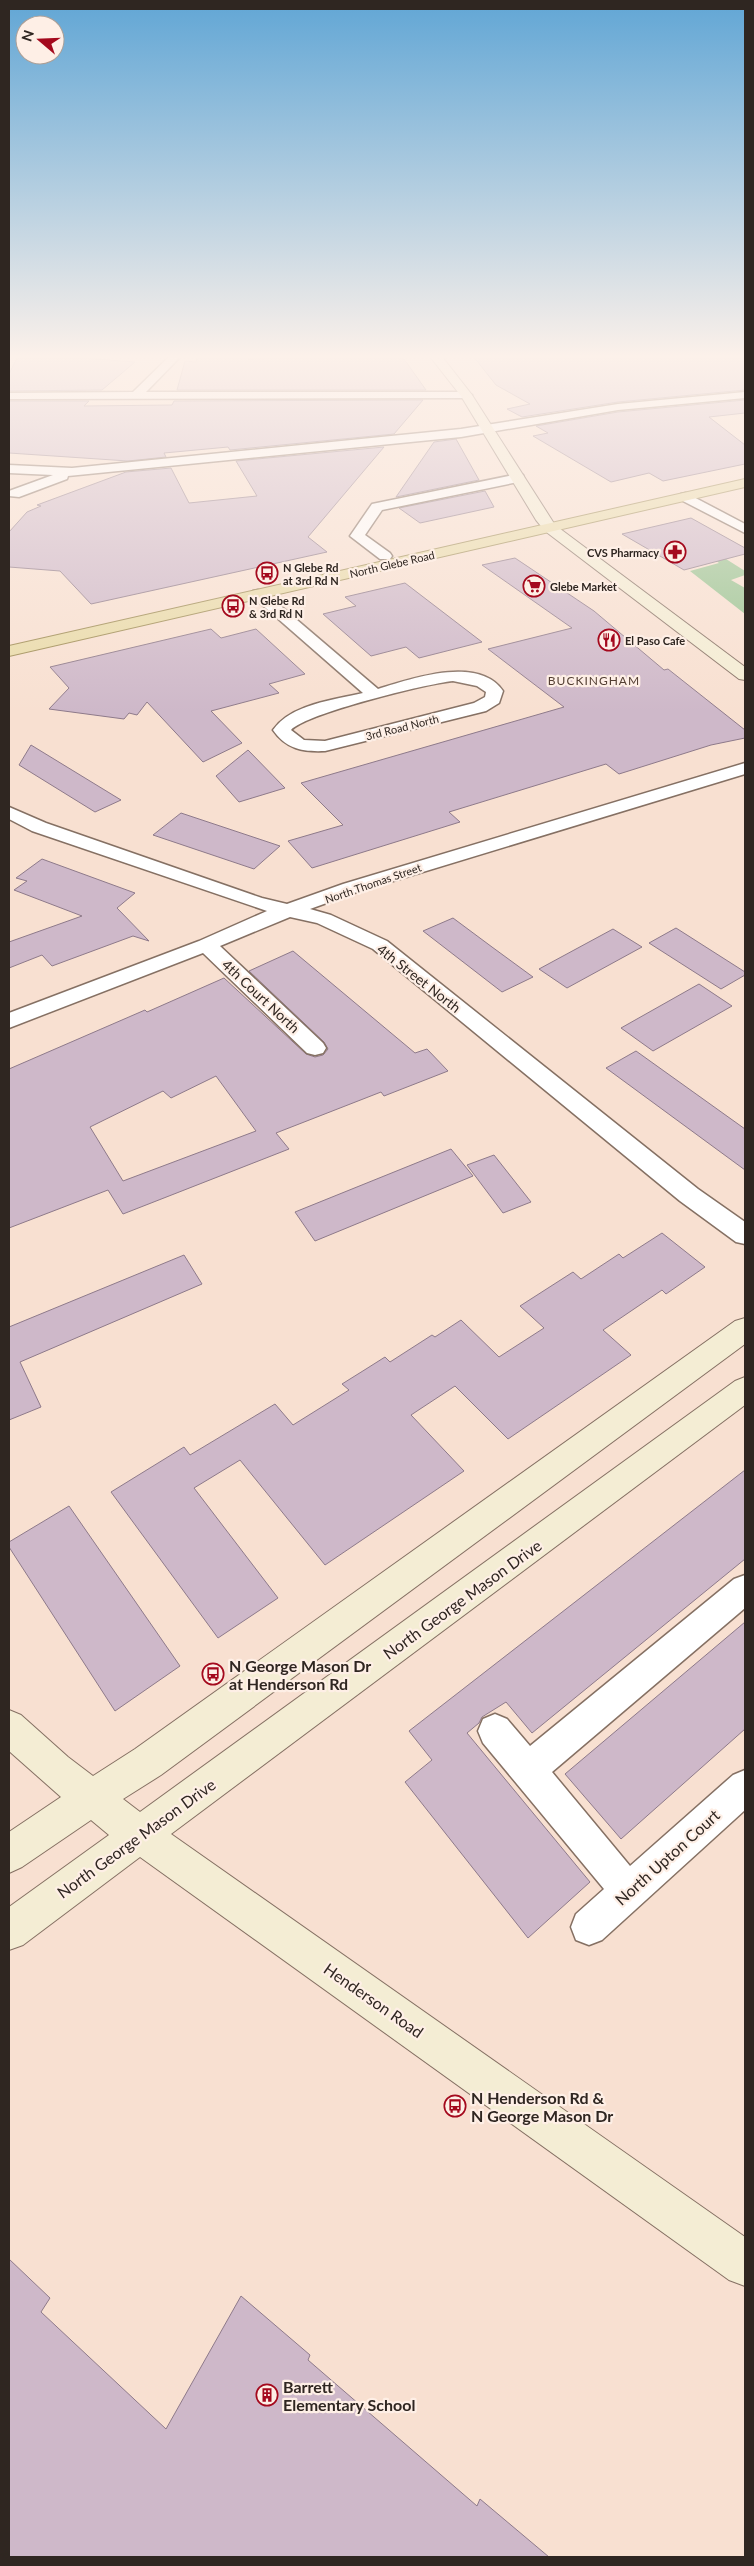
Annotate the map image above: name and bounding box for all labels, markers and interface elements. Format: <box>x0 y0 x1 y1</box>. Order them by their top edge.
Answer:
north arrow <box>15 15 65 65</box>
text: N <box>17 28 37 43</box>
pharmacy icon: CVS Pharmacy <box>663 540 687 564</box>
place label: CVS Pharmacy <box>587 546 659 559</box>
street label: North Glebe Road <box>348 548 436 580</box>
bus stop icon: N Glebe Rd at 3rd Rd N <box>255 561 279 585</box>
place label: N Glebe Rd at 3rd Rd N <box>283 561 339 587</box>
supermarket icon: Glebe Market <box>522 574 546 598</box>
place label: Glebe Market <box>550 580 618 593</box>
bus stop icon: N Glebe Rd & 3rd Rd N <box>221 594 245 618</box>
place label: N Glebe Rd & 3rd Rd N <box>249 594 305 620</box>
restaurant icon: El Paso Cafe <box>597 628 621 652</box>
place label: El Paso Cafe <box>625 634 685 647</box>
district label: BUCKINGHAM <box>548 673 640 688</box>
street label: 3rd Road North <box>364 712 440 742</box>
street label: North Thomas Street <box>323 860 423 906</box>
street label: 4th Street North <box>374 940 464 1016</box>
street label: 4th Court North <box>219 956 303 1036</box>
street label: North George Mason Drive <box>379 1535 545 1663</box>
place label: N George Mason Dr at Henderson Rd <box>229 1656 371 1693</box>
bus stop icon: N George Mason Dr at Henderson Rd <box>201 1662 225 1686</box>
street label: North George Mason Drive <box>53 1774 219 1902</box>
street label: North Upton Court <box>611 1805 723 1909</box>
street label: Henderson Road <box>321 1959 427 2041</box>
place label: N Henderson Rd & N George Mason Dr <box>471 2088 613 2125</box>
bus stop icon: N Henderson Rd & N George Mason Dr <box>443 2094 467 2118</box>
place label: Barrett Elementary School <box>283 2377 415 2414</box>
building icon: Barrett Elementary School <box>255 2383 279 2407</box>

